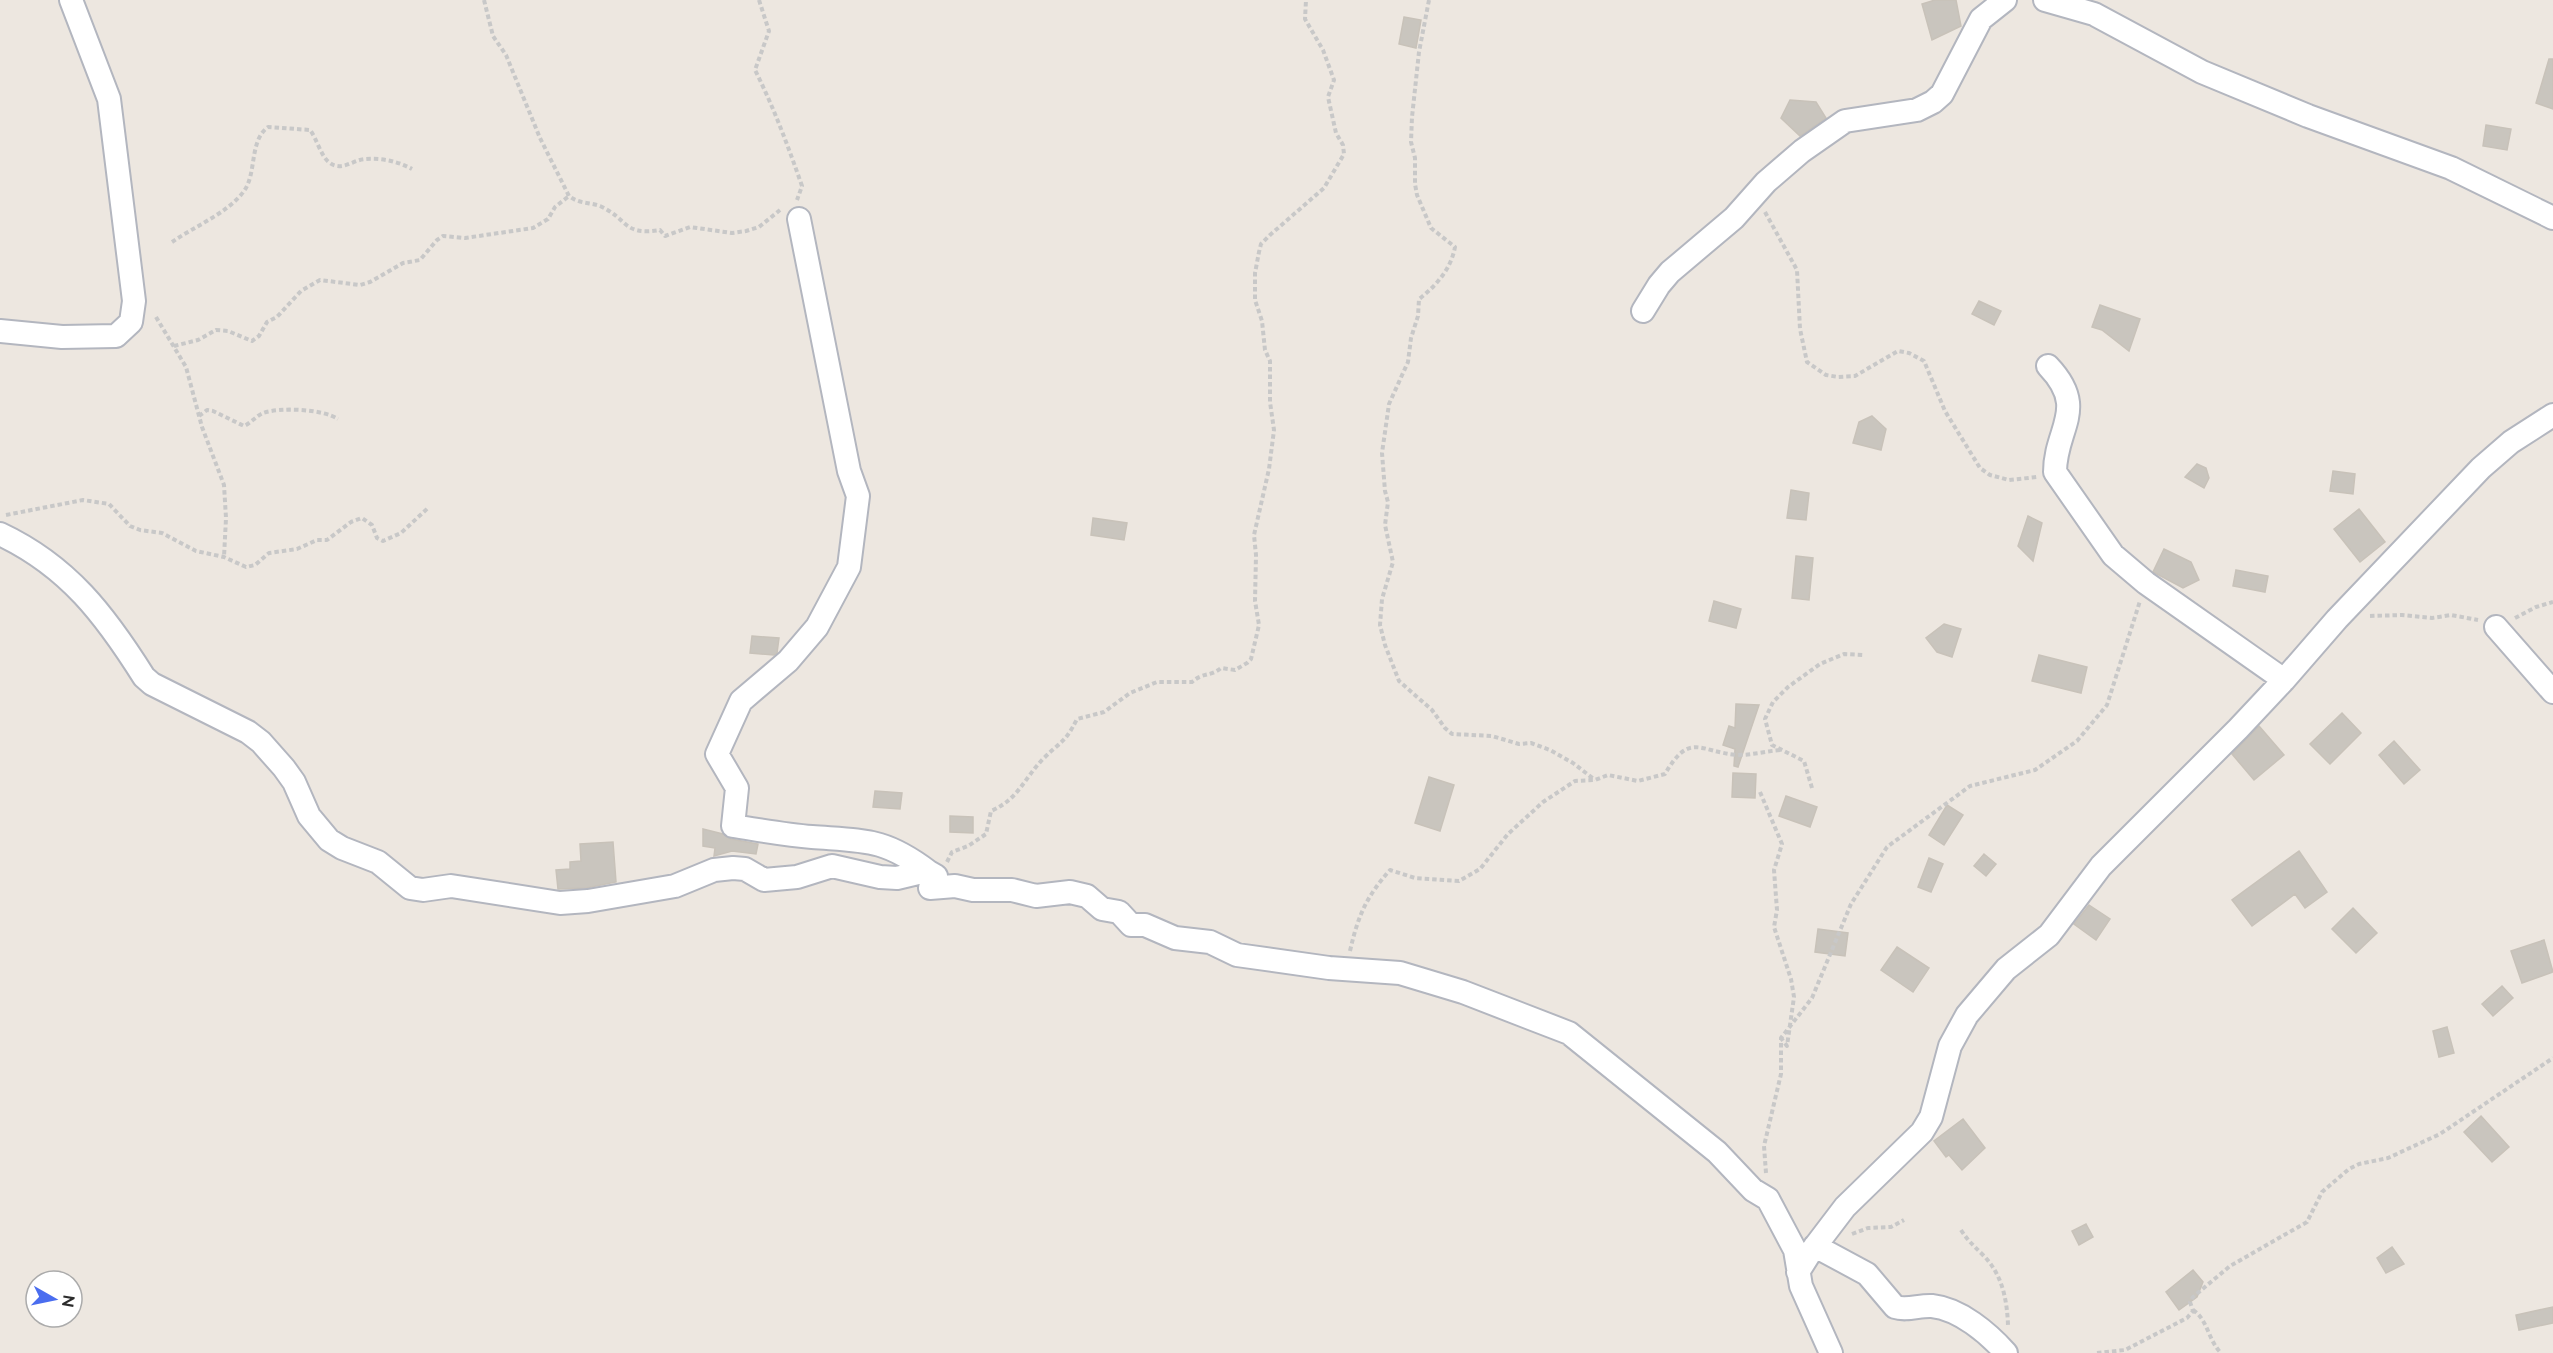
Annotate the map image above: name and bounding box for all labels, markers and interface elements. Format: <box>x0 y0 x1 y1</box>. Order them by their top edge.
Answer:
north arrow <box>24 1269 84 1329</box>
text: N <box>58 1294 79 1309</box>

